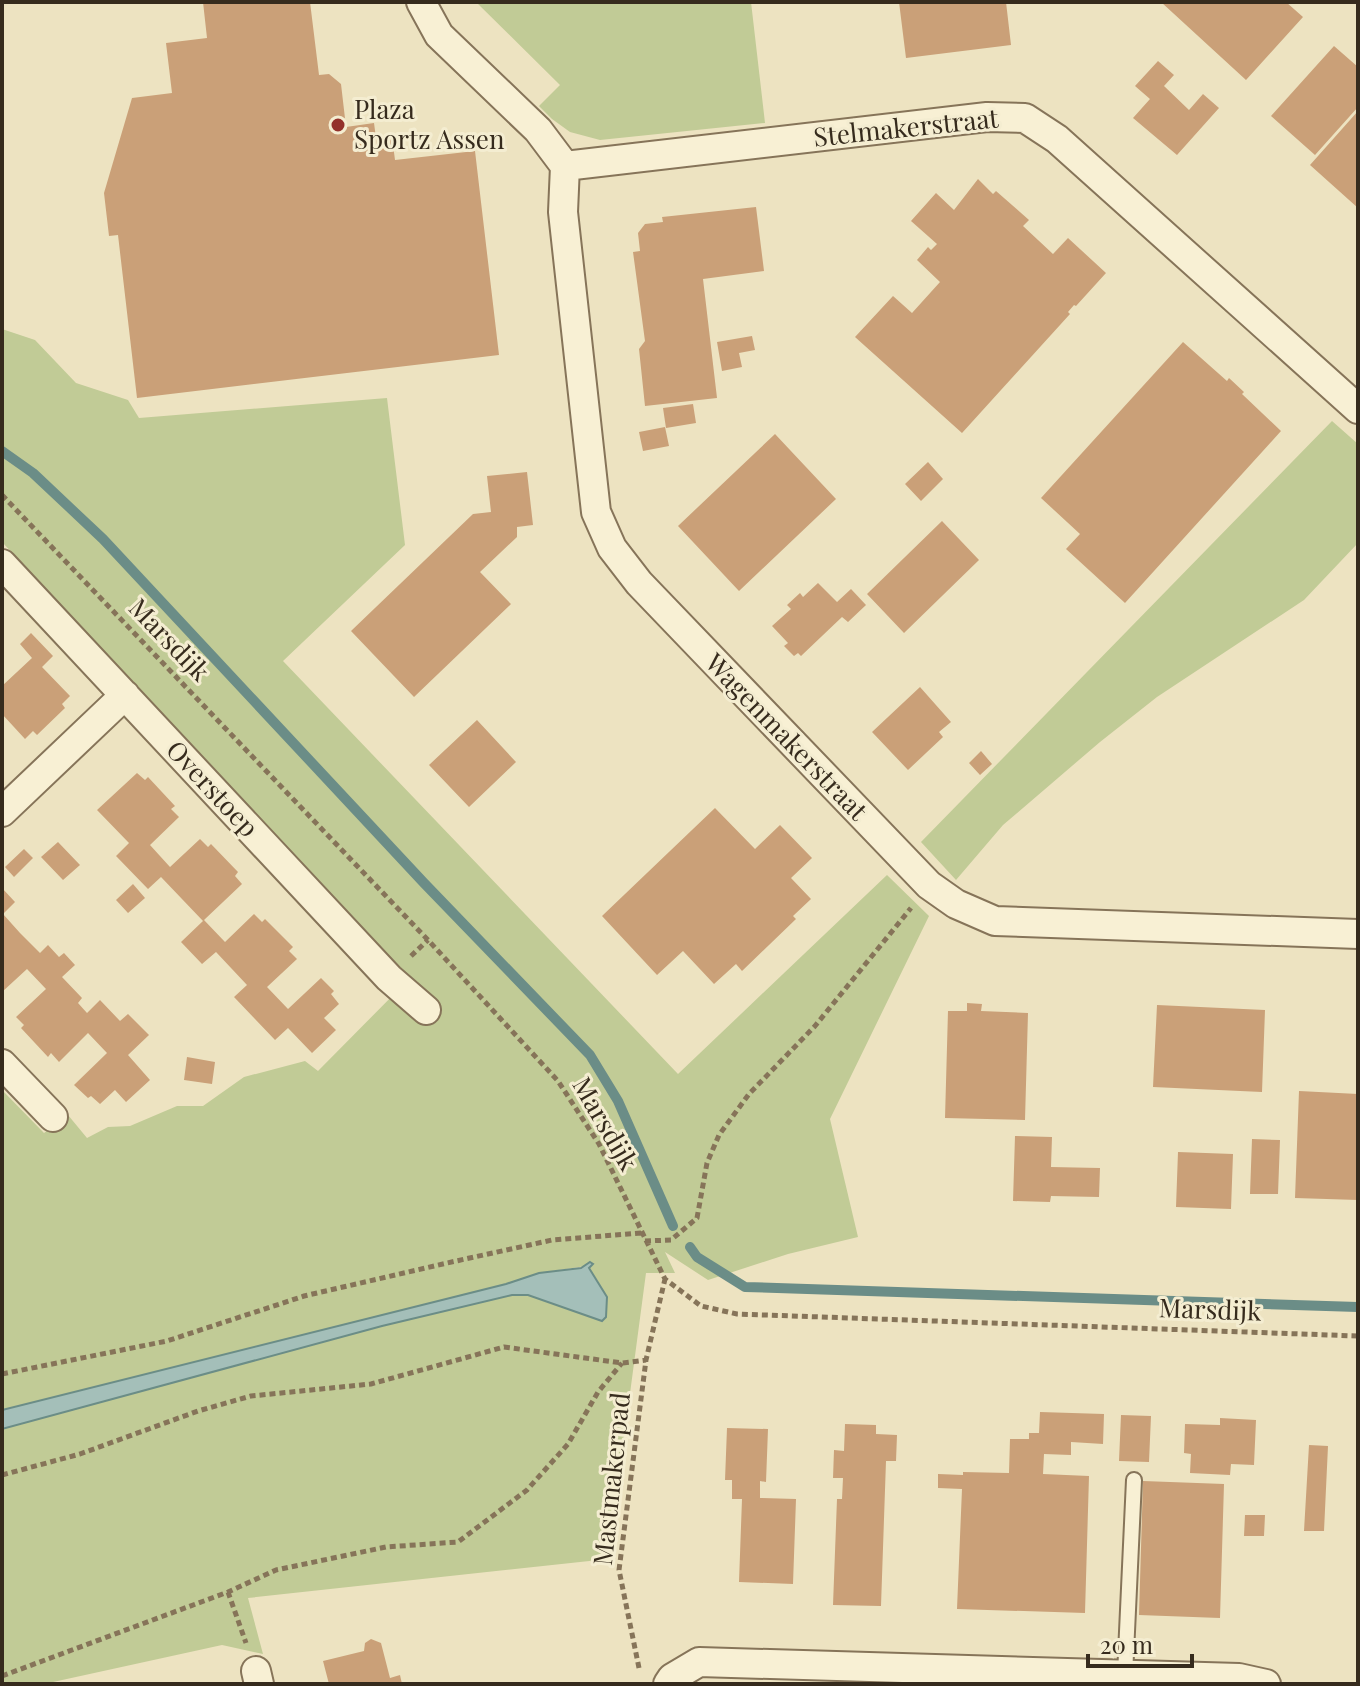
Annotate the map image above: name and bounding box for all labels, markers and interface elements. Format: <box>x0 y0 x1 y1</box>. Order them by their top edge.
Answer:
place label: Plaza Sportz Assen <box>354 91 505 156</box>
street label: Stelmakerstraat <box>812 99 1001 154</box>
marker: Plaza Sportz Assen <box>329 116 347 134</box>
street label: Marsdijk <box>122 590 219 689</box>
street label: Wagenmakerstraat <box>698 644 876 828</box>
street label: Overstoep <box>159 732 267 844</box>
street label: Marsdijk <box>565 1070 647 1177</box>
street label: Marsdijk <box>1158 1289 1263 1328</box>
street label: Mastmakerpad <box>584 1391 637 1567</box>
scale bar <box>1088 1618 1192 1668</box>
text: 20 m <box>1100 1628 1153 1660</box>

